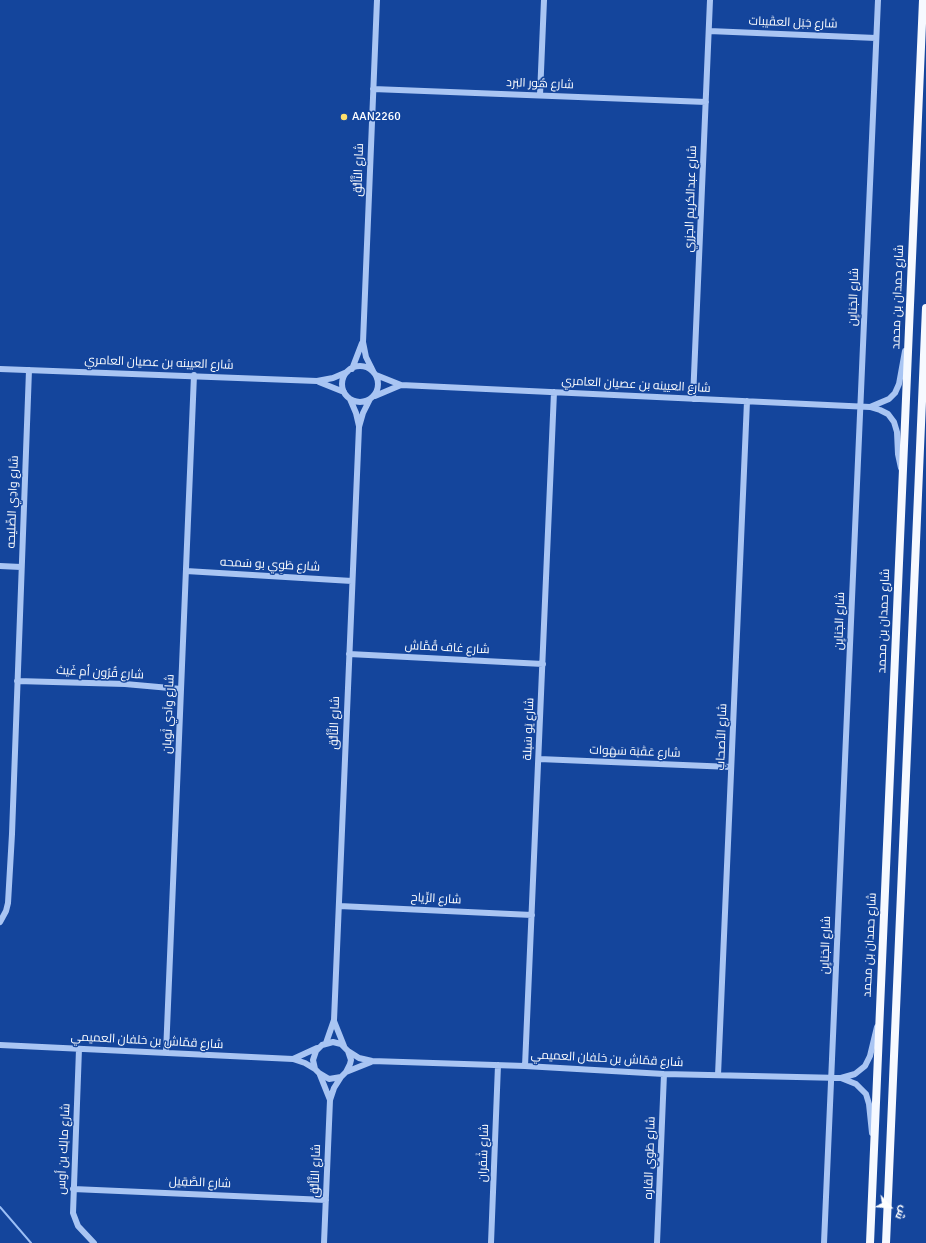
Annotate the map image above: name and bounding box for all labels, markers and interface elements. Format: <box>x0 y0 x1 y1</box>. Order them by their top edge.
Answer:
street label: شارع جَبَل العقَيبات <box>748 14 838 32</box>
street label: شارع هُور البَرد <box>506 76 574 92</box>
place label: AAN2260 <box>352 110 401 124</box>
marker: AAN2260 <box>339 112 349 122</box>
street label: شارع التَّألُّق <box>351 143 367 197</box>
street label: شارع عبدالكريم الجزري <box>682 145 700 253</box>
street label: شارع حمدان بن محمد <box>889 244 907 350</box>
street label: شارع الجَنايِن <box>846 268 862 326</box>
street label: شارع العيينه بن عصيان العامري <box>84 353 234 373</box>
street label: شارع العيينه بن عصيان العامري <box>561 374 711 396</box>
street label: شارع وادِي الصِّليحه <box>4 455 22 549</box>
street label: شارع طَوِي بو سَمحه <box>220 555 320 575</box>
street label: شارع حمدان بن محمد <box>875 568 893 674</box>
street label: شارع الجَنايِن <box>832 592 848 650</box>
street label: شارع غاف قُمَّاش <box>404 639 490 657</box>
street label: شارع قُرُون أم غَيث <box>56 664 144 682</box>
street label: شارع واَدي ثَوبان <box>160 674 178 754</box>
street label: شارع التَّألُّق <box>327 696 343 750</box>
street label: شارع يَو سَبلة <box>521 697 537 761</box>
street label: شارع الأصحاب <box>714 703 730 771</box>
street label: شارع عَقَبَة سَهَوات <box>589 743 681 761</box>
street label: شارع الرِّياح <box>410 890 462 908</box>
street label: شارع حمدان بن محمد <box>860 892 880 998</box>
street label: شارع الجَنايِن <box>818 916 834 974</box>
street label: شارع قمّاش بن خلفان العميمي <box>70 1030 224 1052</box>
street label: شارع قمّاش بن خلفان العميمي <box>530 1048 684 1070</box>
street label: شارع مالِك بن أوس <box>54 1103 74 1195</box>
street label: شارع طَوِي القاره <box>641 1116 659 1200</box>
street label: شارع شَقران <box>476 1124 492 1182</box>
street label: شارع التَّألُّق <box>308 1144 324 1198</box>
street label: شارع الصَّقِيل <box>169 1175 231 1191</box>
north arrow <box>870 1187 910 1227</box>
text: ش <box>892 1203 910 1222</box>

